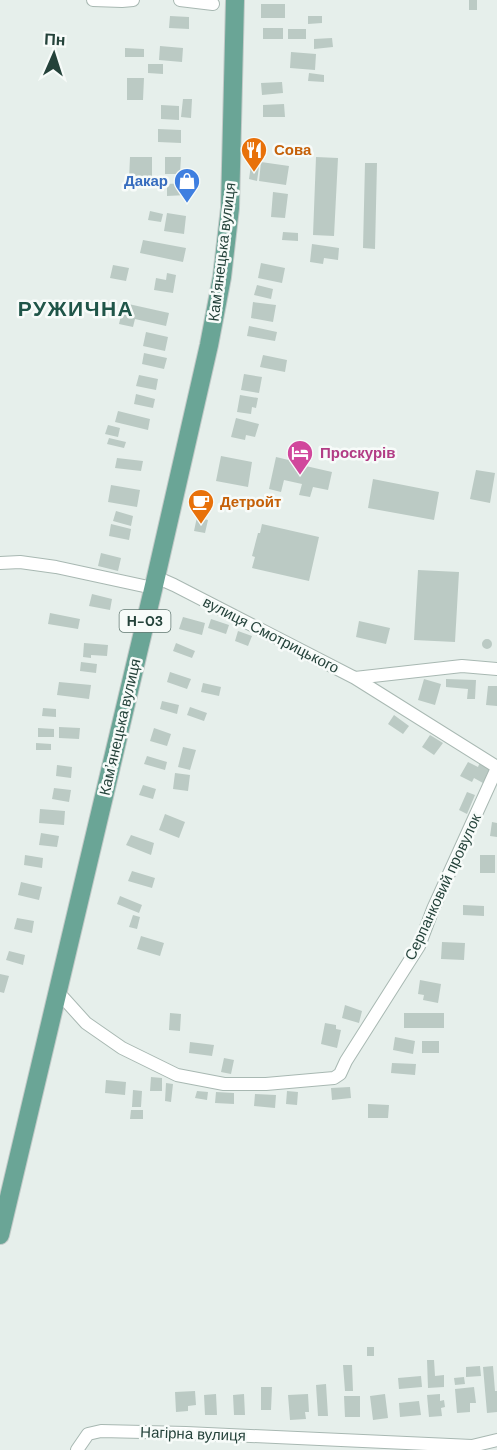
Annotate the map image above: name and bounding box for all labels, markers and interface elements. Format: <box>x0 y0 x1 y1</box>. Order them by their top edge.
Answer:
north arrow <box>24 24 84 84</box>
text: Пн <box>44 28 66 51</box>
restaurant icon: Сова <box>239 135 269 173</box>
place label: Сова <box>274 140 312 160</box>
shop icon: Дакар <box>172 166 202 204</box>
place label: Дакар <box>124 171 168 191</box>
street label: Камʼянецька вулиця <box>204 181 240 323</box>
district label: РУЖИЧНА <box>18 295 134 323</box>
hotel icon: Проскурів <box>285 438 315 476</box>
place label: Проскурів <box>320 443 395 463</box>
cafe icon: Детройт <box>186 487 216 525</box>
place label: Детройт <box>220 492 281 512</box>
street label: вулиця Смотрицького <box>199 592 343 678</box>
road number: Н-03 <box>120 610 170 632</box>
street label: Камʼянецька вулиця <box>95 657 145 797</box>
street label: Серпанковий провулок <box>400 810 486 964</box>
street label: Нагірна вулиця <box>140 1422 246 1446</box>

